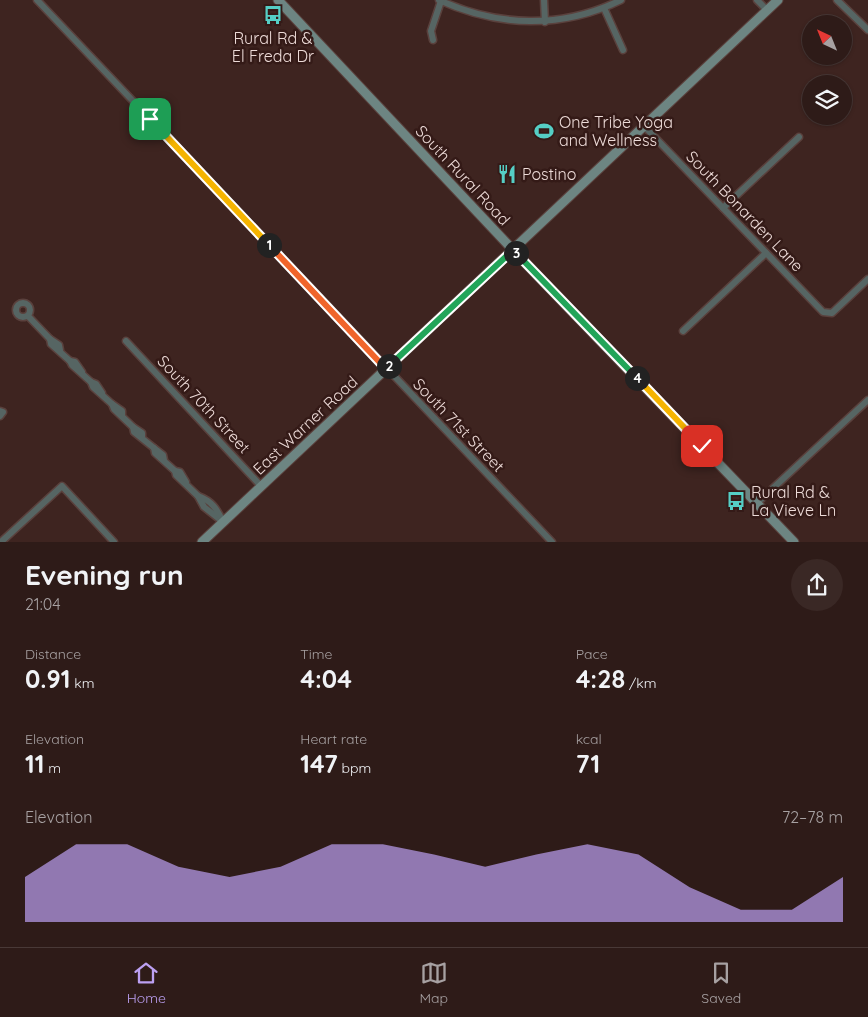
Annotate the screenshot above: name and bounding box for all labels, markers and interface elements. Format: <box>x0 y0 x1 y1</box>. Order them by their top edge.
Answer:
bus stop icon: Rural Rd & El Freda Dr <box>262 4 284 26</box>
north arrow <box>802 15 852 65</box>
map controls <box>802 15 852 125</box>
place label: Rural Rd & El Freda Dr <box>232 28 314 66</box>
button: layers <box>802 75 852 125</box>
pin <box>129 98 171 140</box>
icon: arrive <box>136 105 164 133</box>
place label: One Tribe Yoga and Wellness <box>559 112 673 150</box>
sports icon: One Tribe Yoga and Wellness <box>533 120 555 142</box>
street label: South Rural Road <box>411 121 515 229</box>
street label: South Bonarden Lane <box>682 146 808 276</box>
restaurant icon: Postino <box>496 163 518 185</box>
place label: Postino <box>522 164 576 184</box>
pin: 1 <box>256 232 282 258</box>
text: 1 <box>267 236 272 254</box>
pin: 3 <box>504 240 528 266</box>
text: 3 <box>513 244 520 262</box>
street label: South 70th Street <box>153 351 255 457</box>
pin: 2 <box>376 354 402 378</box>
text: 2 <box>386 357 393 375</box>
pin: 4 <box>624 366 650 390</box>
text: 4 <box>633 369 642 387</box>
street label: East Warner Road <box>249 371 361 479</box>
street label: South 71st Street <box>409 374 509 476</box>
pin <box>681 425 723 467</box>
icon: check <box>688 432 716 460</box>
place label: Rural Rd & La Vieve Ln <box>751 482 836 520</box>
bus stop icon: Rural Rd & La Vieve Ln <box>725 490 747 512</box>
text: Evening run <box>25 557 184 592</box>
button: share <box>791 559 843 611</box>
text: 21:04 <box>25 594 61 614</box>
text: Distance <box>25 645 81 663</box>
text: Time <box>300 645 332 663</box>
text: Pace <box>576 645 608 663</box>
text: 0.91 <box>25 663 71 694</box>
text: 4:04 <box>300 663 352 694</box>
text: 4:28 <box>576 663 625 694</box>
text: km <box>71 674 95 692</box>
text: /km <box>625 674 657 692</box>
text: Elevation <box>25 730 84 748</box>
text: Heart rate <box>300 730 367 748</box>
text: kcal <box>576 730 602 748</box>
text: 11 <box>25 748 44 779</box>
text: 147 <box>300 748 338 779</box>
text: 71 <box>576 748 600 779</box>
text: m <box>44 759 61 777</box>
text: bpm <box>338 759 371 777</box>
text: Elevation <box>25 807 92 827</box>
text: 72–78 m <box>782 807 843 827</box>
tab: Home <box>127 959 166 1007</box>
tab: Map <box>419 959 448 1007</box>
tab: Saved <box>701 959 741 1007</box>

